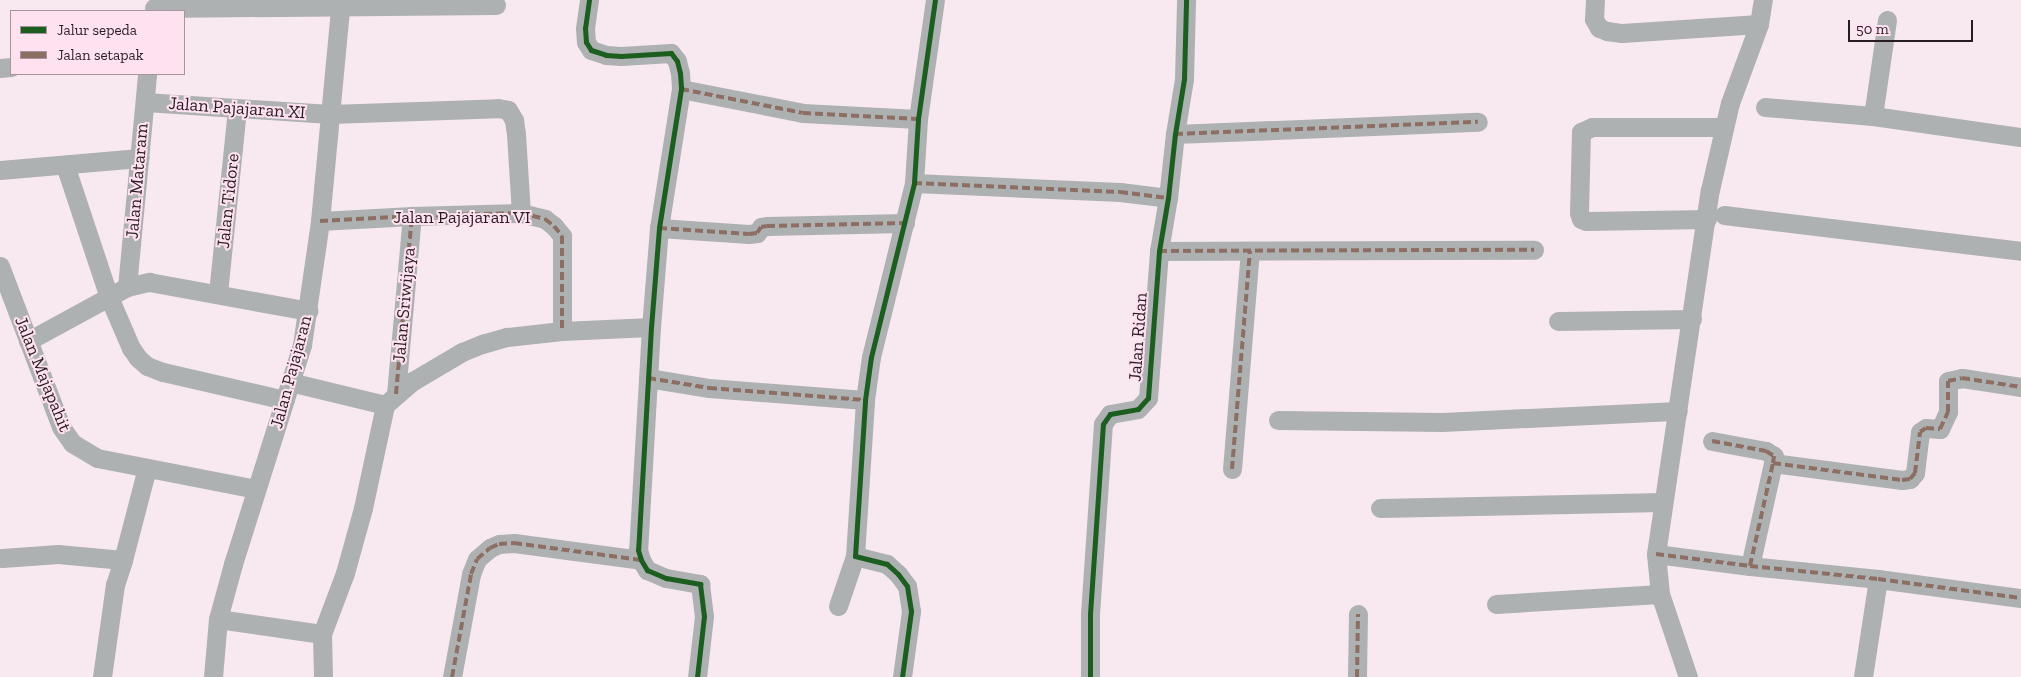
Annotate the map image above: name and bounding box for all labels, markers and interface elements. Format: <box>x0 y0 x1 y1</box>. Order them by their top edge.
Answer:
legend <box>10 10 185 75</box>
scale bar <box>1851 10 1976 42</box>
text: 50 m <box>1856 20 1889 38</box>
text: Jalur sepeda <box>57 21 137 39</box>
text: Jalan setapak <box>57 46 144 64</box>
street label: Jalan Pajajaran XI <box>168 92 306 124</box>
street label: Jalan Mataram <box>121 122 153 240</box>
street label: Jalan Tidore <box>212 152 244 250</box>
street label: Jalan Pajajaran VI <box>393 206 531 228</box>
street label: Jalan Sriwijaya <box>388 246 420 364</box>
street label: Jalan Ridan <box>1124 292 1152 382</box>
street label: Jalan Majapahit <box>10 313 76 435</box>
street label: Jalan Pajajaran <box>266 313 316 431</box>

